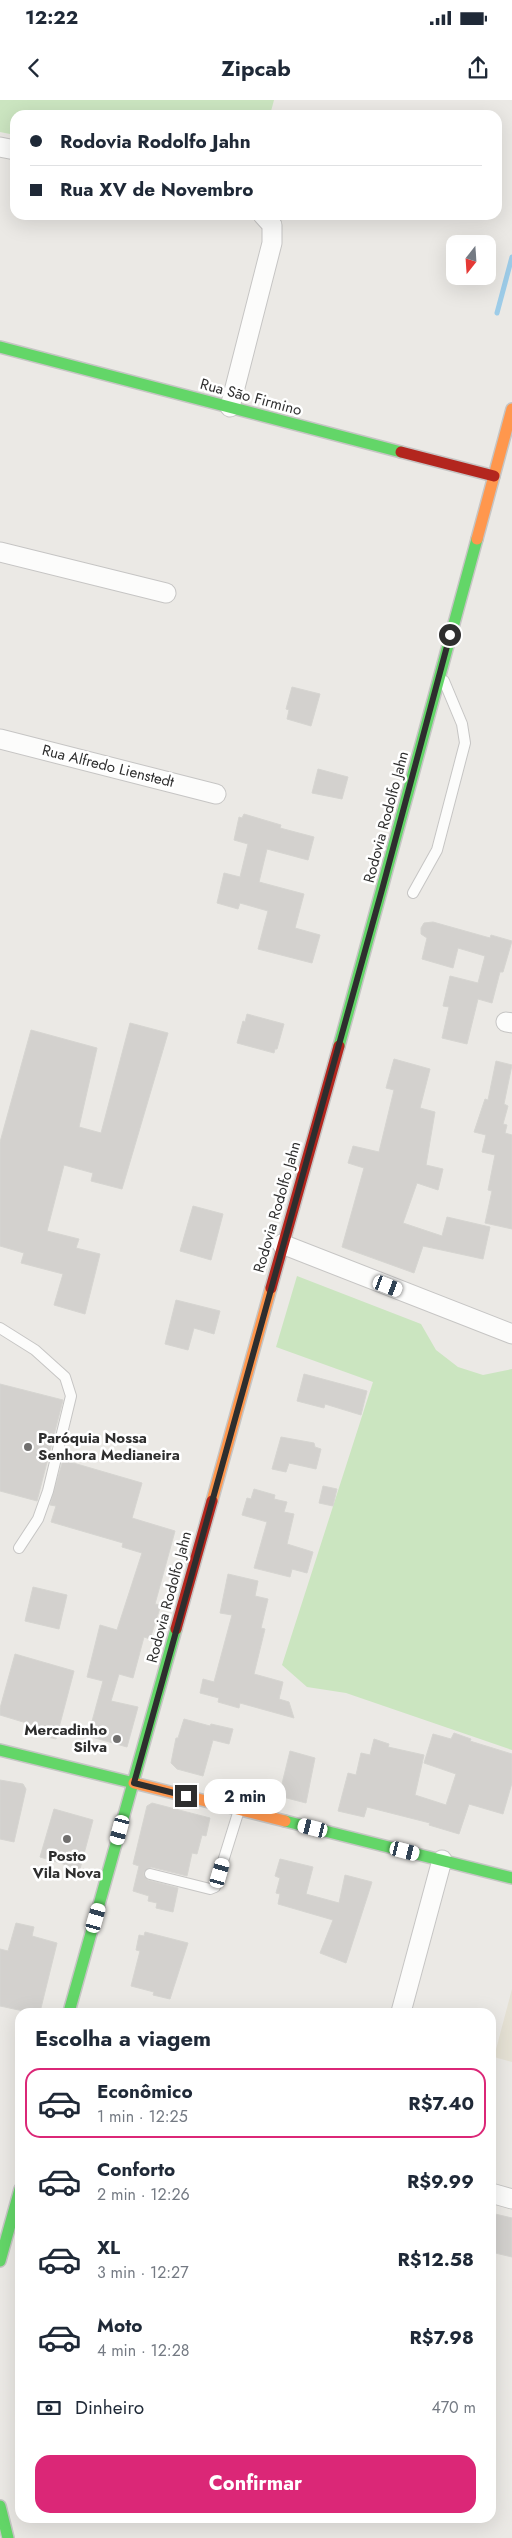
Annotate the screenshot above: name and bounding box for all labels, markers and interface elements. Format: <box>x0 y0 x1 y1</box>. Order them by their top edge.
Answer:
text: 12:22 <box>25 4 78 31</box>
text: Zipcab <box>221 52 291 84</box>
icon: back <box>20 54 48 82</box>
icon: share <box>464 54 492 82</box>
text: Rodovia Rodolfo Jahn <box>60 128 251 155</box>
text: Rua XV de Novembro <box>60 176 253 203</box>
north arrow <box>446 235 496 285</box>
map controls <box>446 235 496 285</box>
street label: Rua São Firmino <box>198 373 304 421</box>
route start <box>439 624 461 646</box>
street label: Rua Alfredo Lienstedt <box>40 739 177 793</box>
street label: Rodovia Rodolfo Jahn <box>358 749 414 885</box>
street label: Rodovia Rodolfo Jahn <box>248 1139 306 1275</box>
car <box>371 1274 404 1298</box>
place label: Paróquia Nossa Senhora Medianeira <box>38 1427 180 1466</box>
marker: Paróquia Nossa Senhora Medianeira <box>22 1441 34 1453</box>
street label: Rodovia Rodolfo Jahn <box>141 1529 197 1665</box>
place label: Mercadinho Silva <box>24 1719 107 1758</box>
marker: Mercadinho Silva <box>111 1733 123 1745</box>
callout: 2 min <box>204 1778 286 1814</box>
route end <box>175 1785 197 1807</box>
text: 2 min <box>224 1785 266 1808</box>
car <box>108 1814 131 1846</box>
car <box>296 1817 329 1839</box>
marker: Posto Vila Nova <box>61 1833 73 1845</box>
car <box>388 1840 421 1862</box>
place label: Posto Vila Nova <box>32 1845 101 1884</box>
car <box>208 1857 231 1889</box>
car <box>84 1902 107 1934</box>
text: Escolha a viagem <box>35 2022 211 2054</box>
text: Econômico <box>97 2078 193 2105</box>
icon: car <box>37 2081 82 2126</box>
text: R$7.40 <box>408 2090 474 2117</box>
text: 1 min · 12:25 <box>97 2105 188 2128</box>
text: Conforto <box>97 2156 175 2183</box>
icon: car <box>37 2159 82 2204</box>
text: R$9.99 <box>407 2168 474 2195</box>
text: 2 min · 12:26 <box>97 2183 190 2206</box>
text: XL <box>97 2234 120 2261</box>
icon: car <box>37 2237 82 2282</box>
text: R$12.58 <box>397 2246 474 2273</box>
text: 3 min · 12:27 <box>97 2261 189 2284</box>
text: Moto <box>97 2312 142 2339</box>
icon: car <box>37 2315 82 2360</box>
text: R$7.98 <box>410 2324 474 2351</box>
text: 4 min · 12:28 <box>97 2339 190 2362</box>
icon: cash <box>35 2394 63 2422</box>
text: Dinheiro <box>75 2394 144 2421</box>
text: 470 m <box>431 2396 476 2419</box>
button: Confirmar <box>35 2455 476 2513</box>

